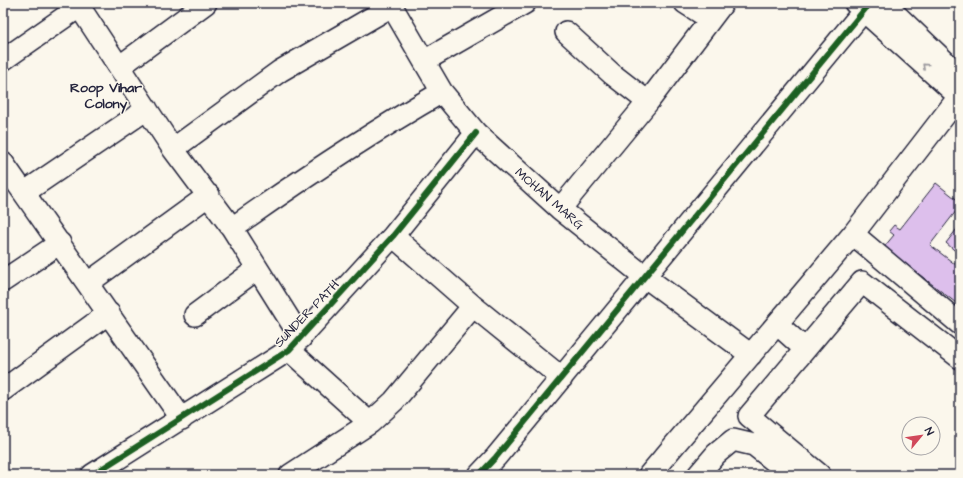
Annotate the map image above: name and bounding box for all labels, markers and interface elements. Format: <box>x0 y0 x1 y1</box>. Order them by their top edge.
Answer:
one-way arrow <box>922 64 929 71</box>
district label: Roop Vihar Colony <box>70 78 142 114</box>
street label: MOHAN MARG <box>511 164 588 234</box>
street label: SUNDER PATH <box>270 276 343 351</box>
north arrow <box>901 416 941 456</box>
text: N <box>921 425 938 438</box>

